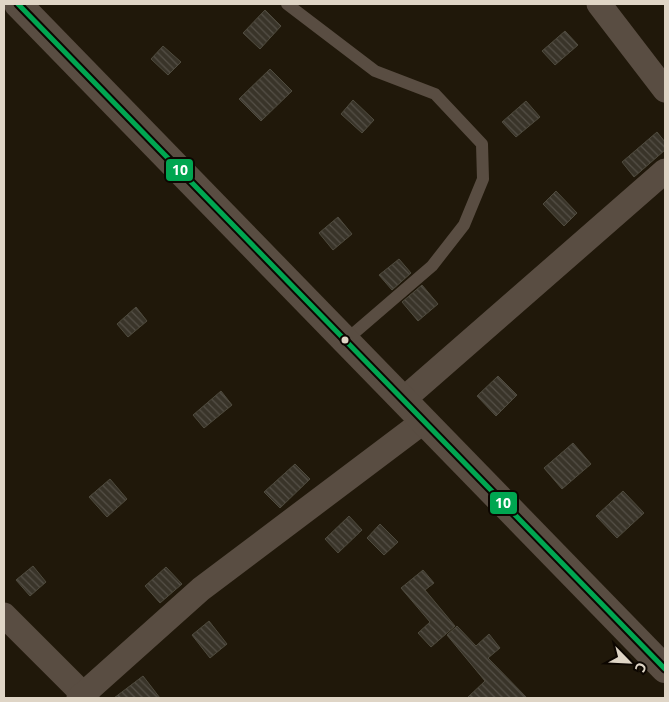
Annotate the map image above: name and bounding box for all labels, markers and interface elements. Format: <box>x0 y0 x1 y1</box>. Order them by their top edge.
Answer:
line badge: 10 <box>165 158 194 182</box>
text: 10 <box>172 160 188 179</box>
unlabelled marker <box>340 335 350 345</box>
line badge: 10 <box>489 491 518 515</box>
text: 10 <box>495 493 511 512</box>
north arrow <box>604 637 654 687</box>
text: С <box>631 660 652 676</box>

